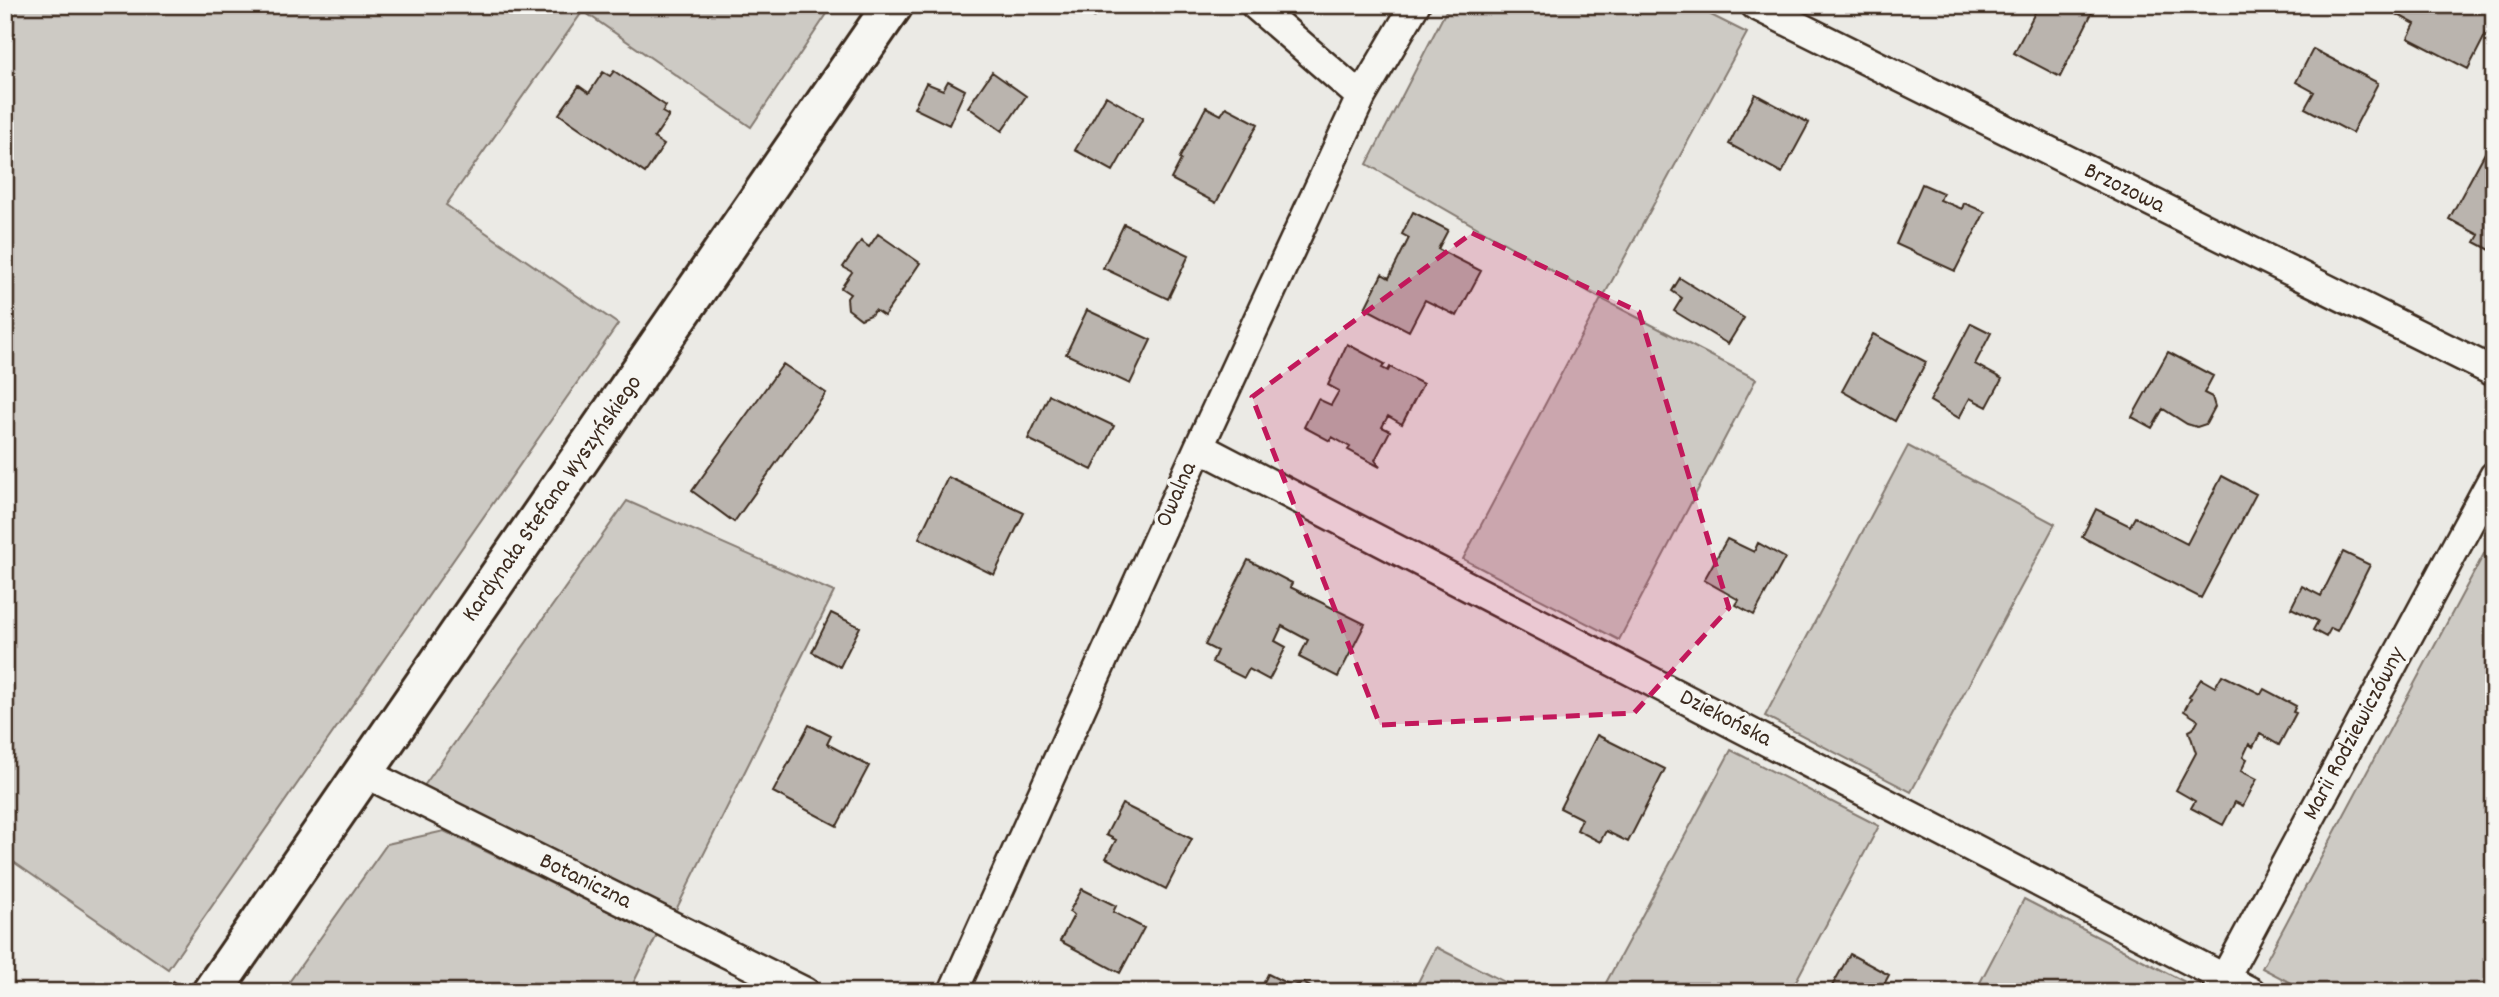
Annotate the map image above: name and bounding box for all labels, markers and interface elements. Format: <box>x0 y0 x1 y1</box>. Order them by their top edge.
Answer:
street label: Brzozowa <box>2078 155 2171 224</box>
street label: Kardynała Stefana Wyszyńskiego <box>455 369 651 629</box>
street label: Owalna <box>1148 456 1207 533</box>
street label: Marii Rodziewiczówny <box>2295 640 2416 827</box>
street label: Dziekońska <box>1673 681 1778 757</box>
street label: Botaniczna <box>533 845 638 919</box>

